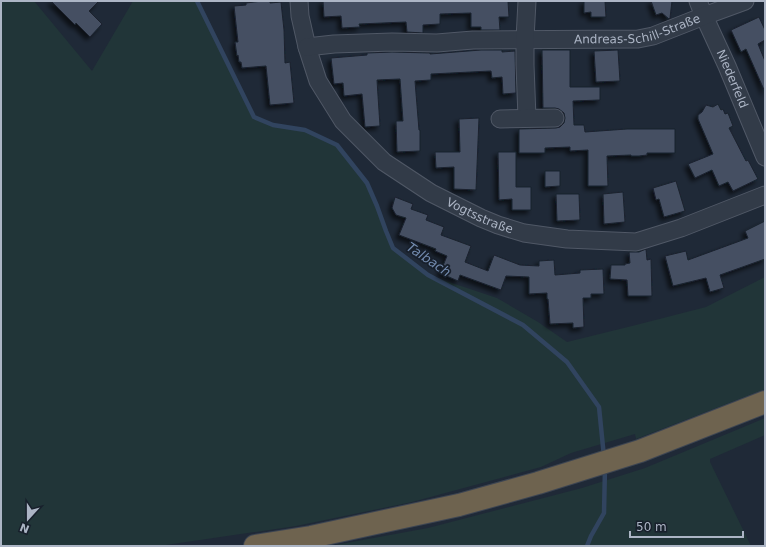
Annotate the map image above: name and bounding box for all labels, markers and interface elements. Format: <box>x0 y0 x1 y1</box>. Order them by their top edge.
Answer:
street label: Andreas-Schill-Straße <box>574 11 702 46</box>
street label: Niederfeld <box>713 47 751 110</box>
street label: Vogtsstraße <box>444 195 515 236</box>
water label: Talbach <box>404 239 454 280</box>
north arrow <box>8 499 48 539</box>
scale bar <box>630 513 743 539</box>
text: N <box>18 520 31 536</box>
text: 50 m <box>636 520 667 534</box>

